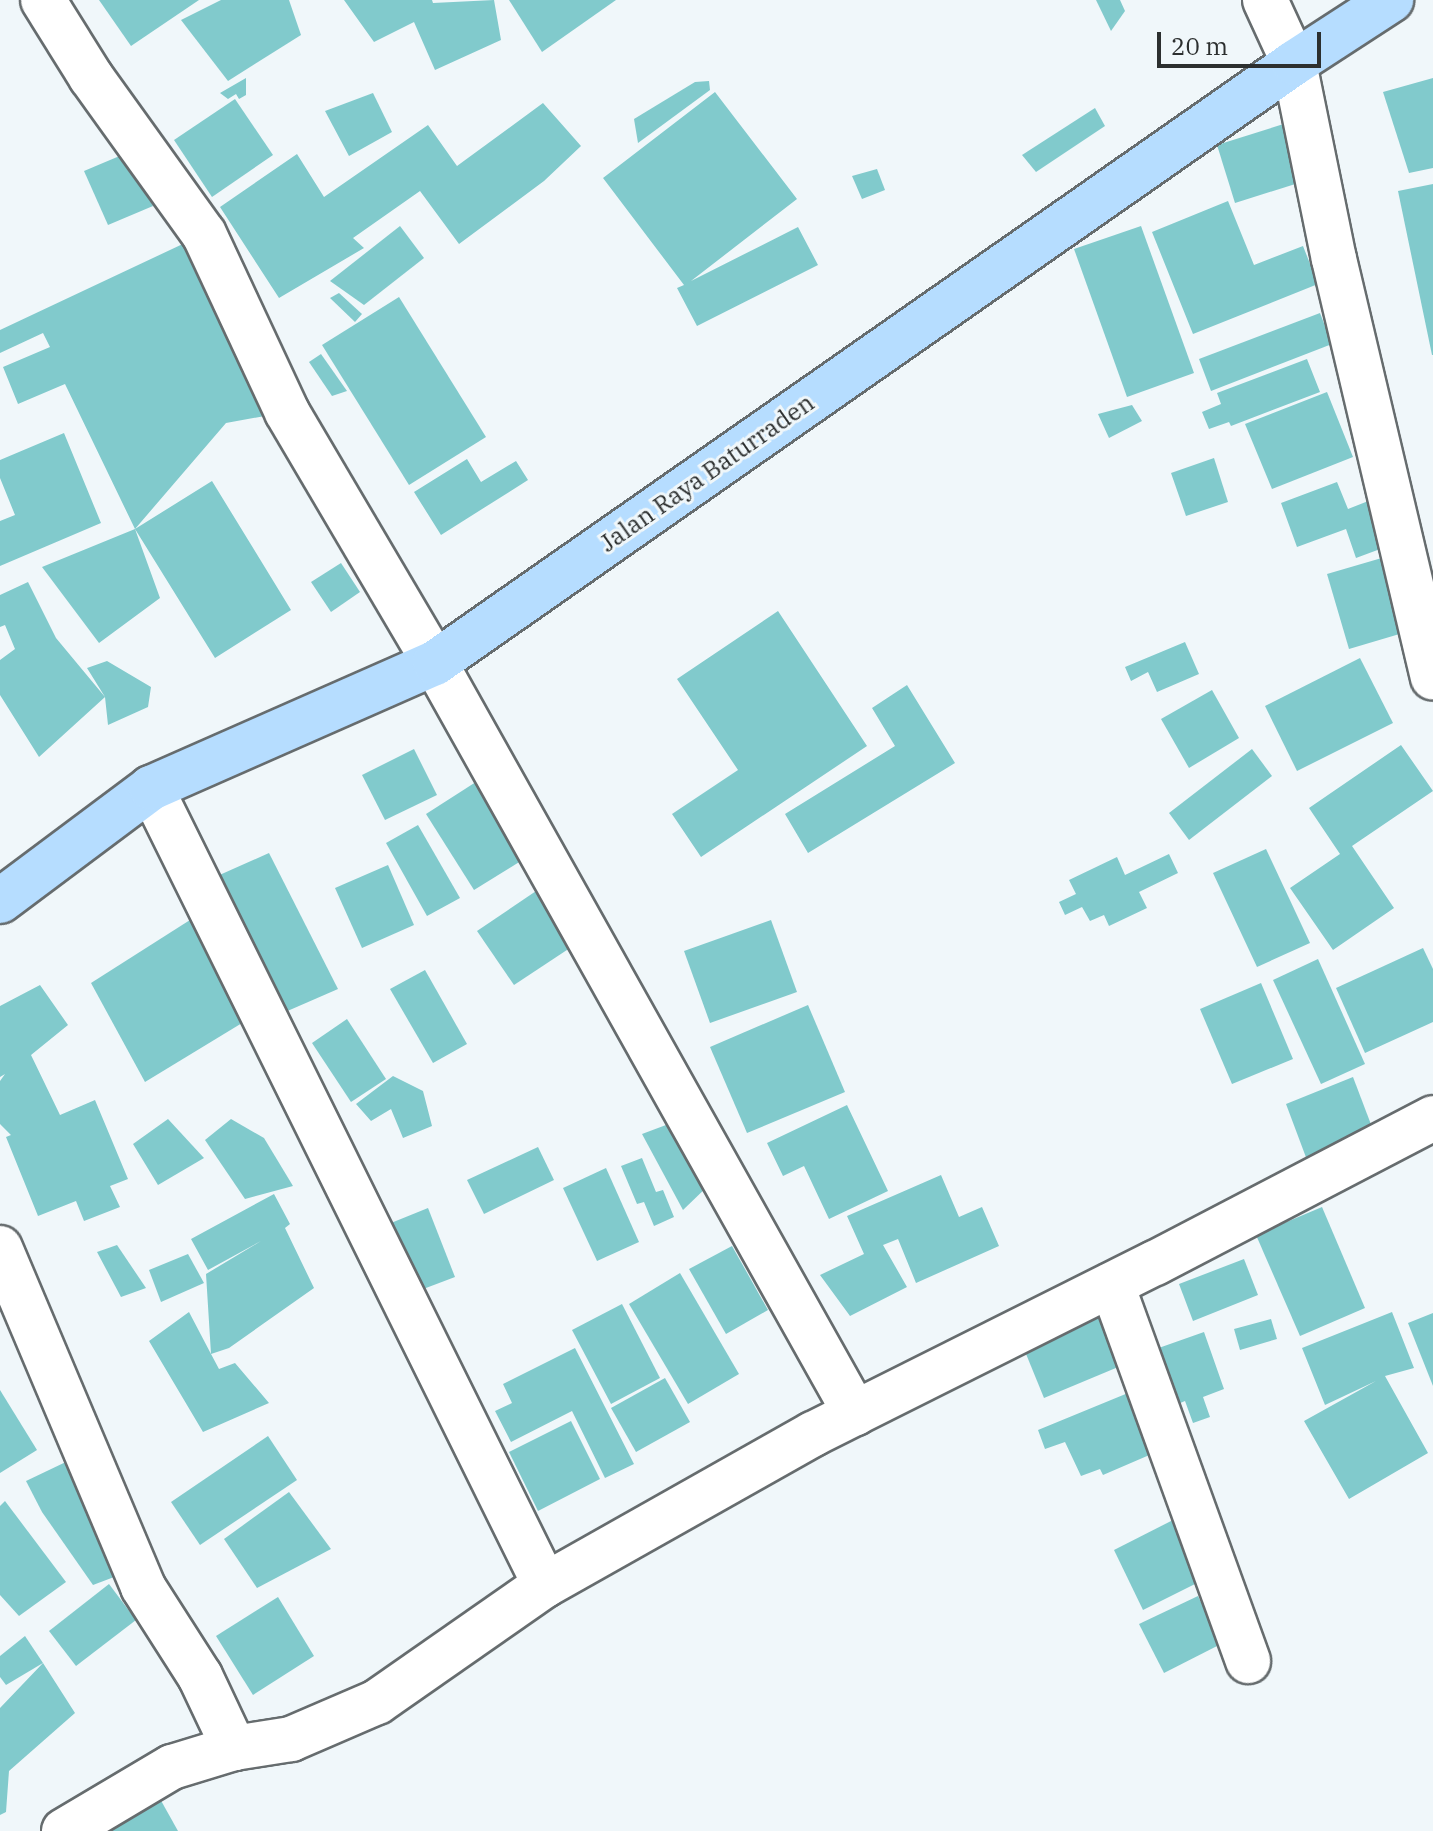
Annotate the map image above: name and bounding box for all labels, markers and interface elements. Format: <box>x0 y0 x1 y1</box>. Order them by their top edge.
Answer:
scale bar <box>1161 16 1325 66</box>
text: 20 m <box>1171 30 1228 62</box>
street label: Jalan Raya Baturraden <box>594 388 820 558</box>

